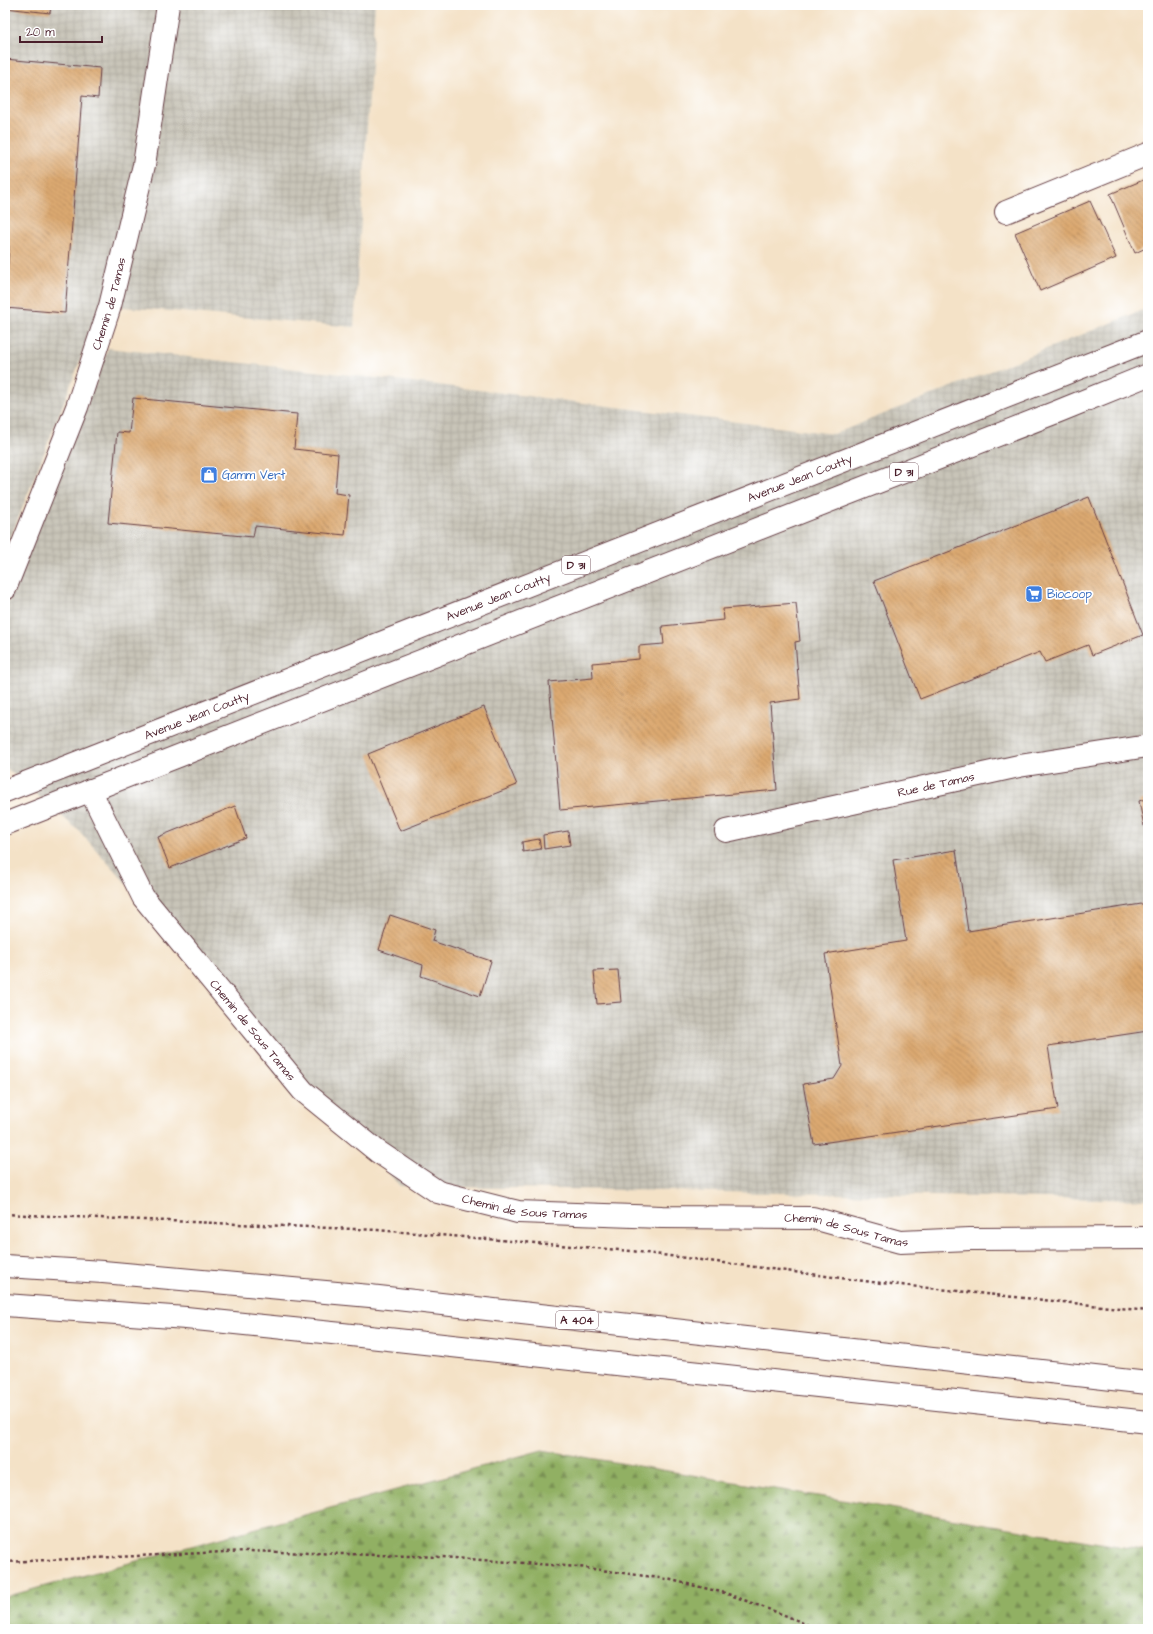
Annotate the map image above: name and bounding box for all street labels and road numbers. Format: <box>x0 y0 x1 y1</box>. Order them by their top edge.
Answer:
street label: Chemin de Tamas <box>88 256 130 352</box>
street label: Avenue Jean Coutty <box>745 450 855 506</box>
road number: D 31 <box>890 463 918 481</box>
road number: D 31 <box>562 556 590 574</box>
street label: Avenue Jean Coutty <box>443 568 554 625</box>
street label: Avenue Jean Coutty <box>142 687 252 744</box>
street label: Rue de Tamas <box>896 768 976 801</box>
street label: Chemin de Sous Tamas <box>206 976 300 1085</box>
street label: Chemin de Sous Tamas <box>460 1190 588 1223</box>
street label: Chemin de Sous Tamas <box>784 1209 908 1251</box>
road number: A 404 <box>556 1311 598 1329</box>

